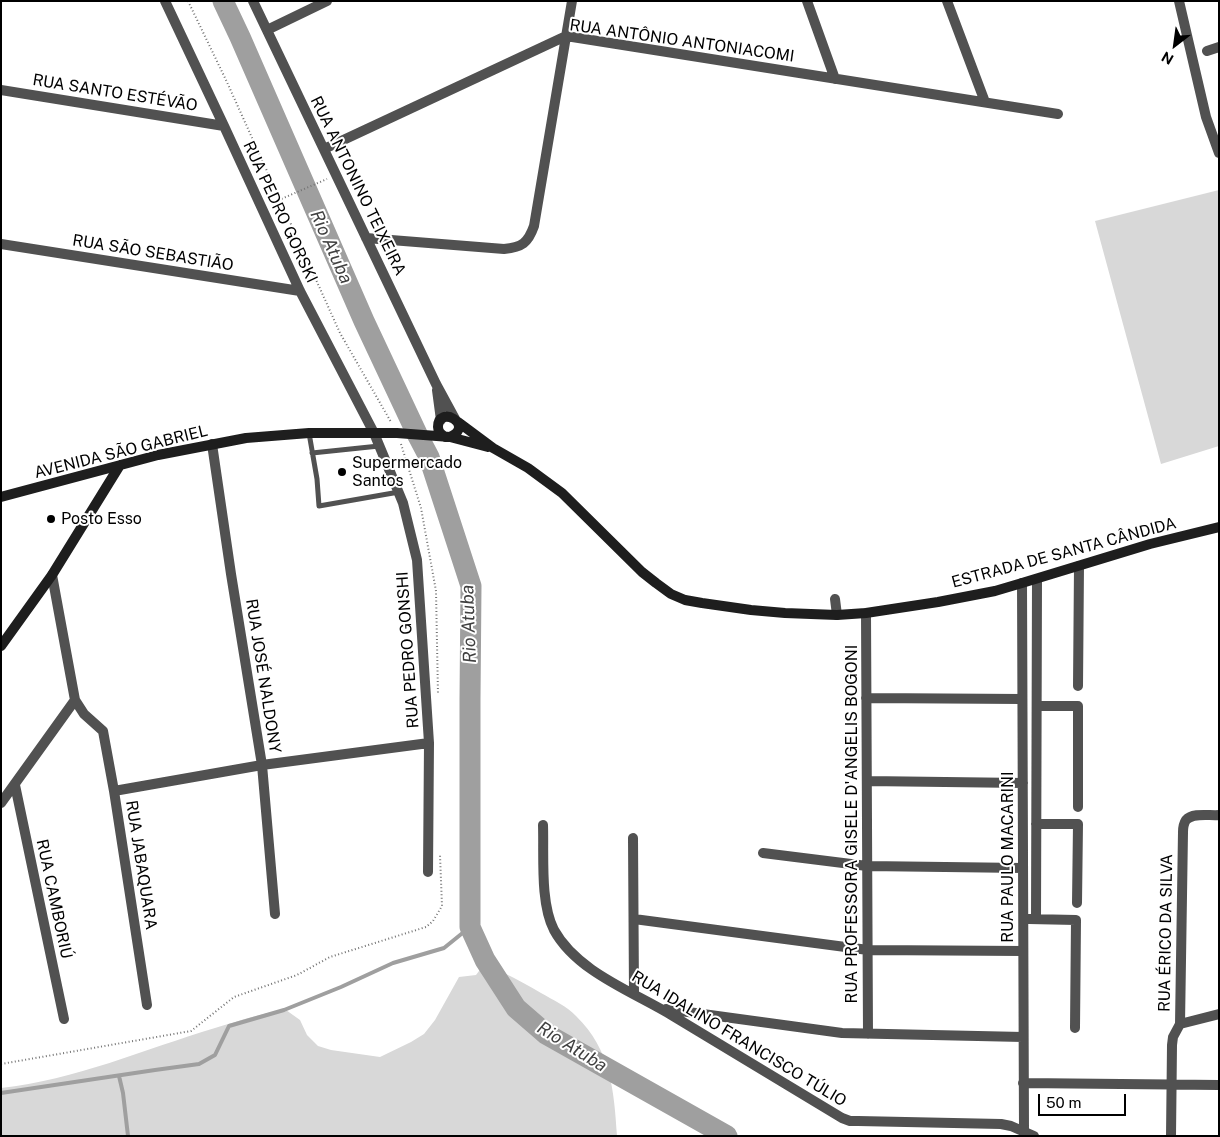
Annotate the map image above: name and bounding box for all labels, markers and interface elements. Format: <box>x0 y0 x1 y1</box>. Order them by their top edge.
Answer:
street label: RUA ANTÔNIO ANTONIACOMI <box>568 16 796 66</box>
north arrow <box>1150 20 1200 70</box>
text: N <box>1159 48 1176 68</box>
street label: RUA SANTO ESTÉVÃO <box>31 70 199 116</box>
street label: RUA ANTONINO TEIXEIRA <box>306 93 410 279</box>
street label: RUA PEDRO GORSKI <box>239 138 321 286</box>
water label: Rio Atuba <box>305 207 357 287</box>
street label: RUA SÃO SEBASTIÃO <box>71 231 235 275</box>
street label: AVENIDA SÃO GABRIEL <box>32 421 210 483</box>
place label: Supermercado Santos <box>352 453 462 491</box>
marker: Supermercado Santos <box>336 466 348 478</box>
place label: Posto Esso <box>61 509 142 529</box>
marker: Posto Esso <box>45 513 57 525</box>
street label: ESTRADA DE SANTA CÂNDIDA <box>949 514 1179 592</box>
street label: RUA PEDRO GONSHI <box>393 571 423 729</box>
water label: Rio Atuba <box>457 585 481 663</box>
street label: RUA JOSÉ NALDONY <box>241 597 285 755</box>
street label: RUA PROFESSORA GISELE D'ANGELIS BOGONI <box>842 645 862 1003</box>
street label: RUA PAULO MACARINI <box>998 771 1018 943</box>
street label: RUA JABAQUARA <box>121 799 161 931</box>
street label: RUA CAMBORIÚ <box>32 838 76 960</box>
street label: RUA ÉRICO DA SILVA <box>1155 854 1177 1012</box>
street label: RUA IDALINO FRANCISCO TÚLIO <box>628 967 850 1111</box>
water label: Rio Atuba <box>533 1017 611 1077</box>
scale bar <box>1040 1084 1128 1116</box>
text: 50 m <box>1046 1094 1081 1111</box>

